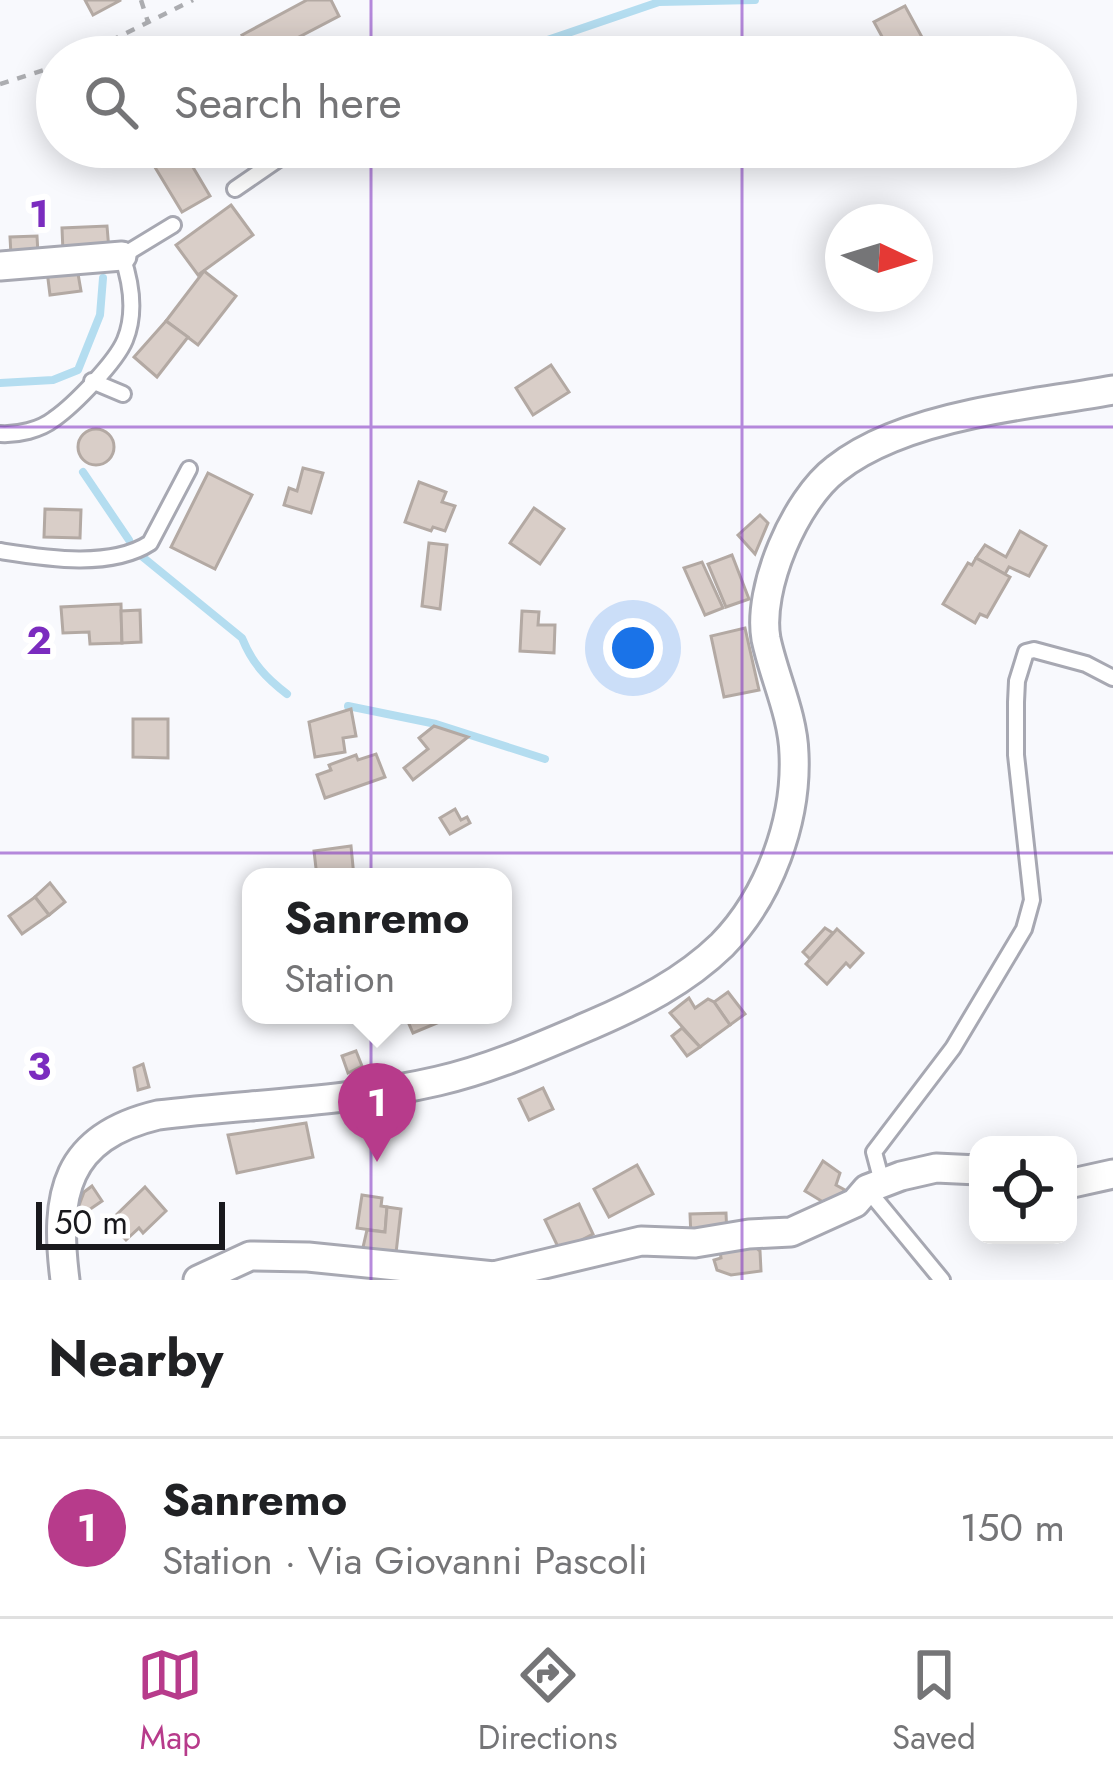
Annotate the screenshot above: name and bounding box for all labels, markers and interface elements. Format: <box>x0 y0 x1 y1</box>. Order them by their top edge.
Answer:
search box <box>36 36 1077 168</box>
icon: search <box>78 69 144 135</box>
text: Search here <box>174 70 402 135</box>
text: 1 <box>29 185 49 242</box>
north arrow <box>825 204 933 312</box>
text: 2 <box>26 612 52 669</box>
your location <box>603 618 663 678</box>
popup <box>242 868 512 1024</box>
text: Sanremo <box>284 885 470 950</box>
text: Station <box>284 950 395 1007</box>
text: 3 <box>27 1038 51 1095</box>
pin: 1 <box>338 1063 416 1162</box>
map controls <box>969 1136 1077 1244</box>
button: locate <box>969 1136 1077 1244</box>
scale bar <box>36 1196 225 1249</box>
text: 50 m <box>54 1199 128 1246</box>
text: Nearby <box>48 1321 223 1395</box>
text: Sanremo <box>162 1467 347 1532</box>
text: 1 <box>77 1499 97 1556</box>
text: 150 m <box>960 1499 1065 1556</box>
text: Station · Via Giovanni Pascoli <box>162 1532 648 1589</box>
tab: Map <box>137 1642 203 1761</box>
tab: Directions <box>478 1642 618 1761</box>
tab: Saved <box>892 1642 976 1761</box>

